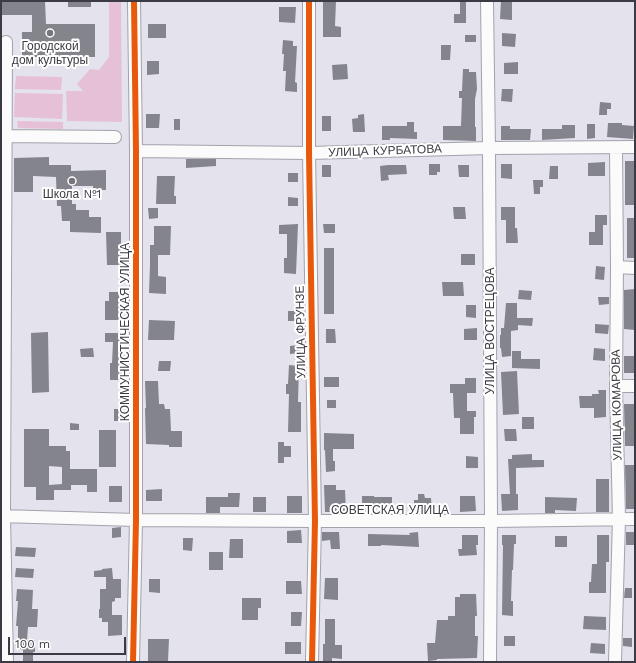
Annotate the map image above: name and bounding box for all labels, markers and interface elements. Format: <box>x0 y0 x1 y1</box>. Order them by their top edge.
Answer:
marker: Городской дом культуры <box>45 28 55 38</box>
place label: Городской дом культуры <box>12 39 88 67</box>
street label: УЛИЦА КУРБАТОВА <box>328 142 442 160</box>
marker: Школа №1 <box>67 176 77 186</box>
place label: Школа №1 <box>43 187 101 201</box>
street label: КОММУНИСТИЧЕСКАЯ УЛИЦА <box>118 243 132 421</box>
street label: УЛИЦА ВОСТРЕЦОВА <box>483 268 497 394</box>
street label: УЛИЦА ФРУНЗЕ <box>293 285 309 379</box>
street label: УЛИЦА КОМАРОВА <box>609 349 625 461</box>
street label: СОВЕТСКАЯ УЛИЦА <box>331 503 449 517</box>
scale bar <box>10 629 128 655</box>
text: 100 m <box>15 637 50 651</box>

